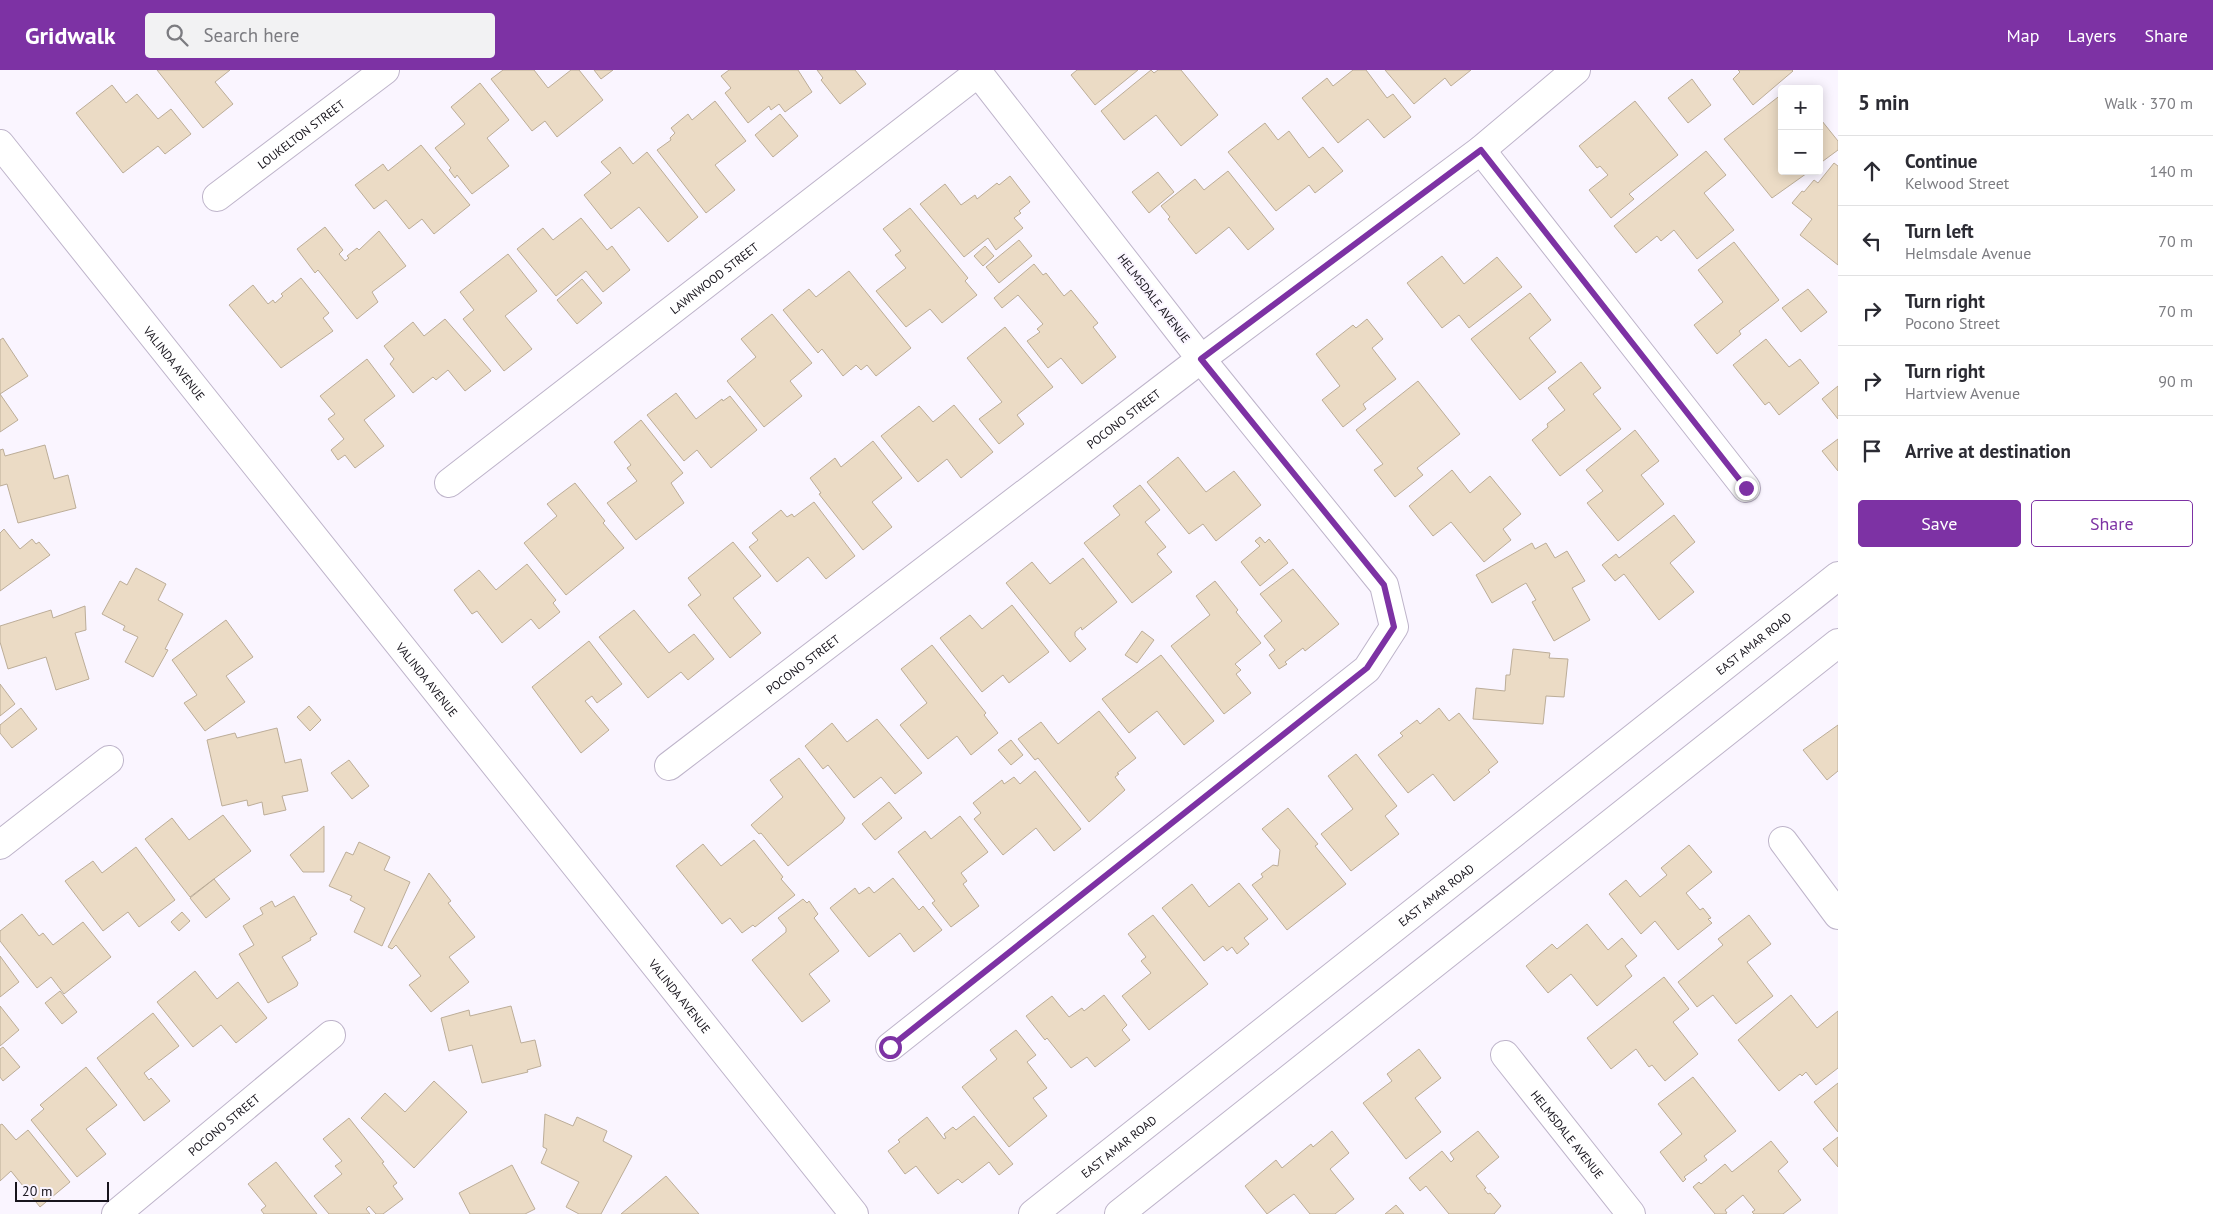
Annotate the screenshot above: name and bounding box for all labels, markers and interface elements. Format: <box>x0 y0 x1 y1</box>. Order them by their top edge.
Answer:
search box <box>145 13 495 58</box>
text: Gridwalk <box>25 20 115 51</box>
icon: search <box>163 21 191 49</box>
text: Search here <box>203 23 299 47</box>
text: Map <box>2007 24 2039 47</box>
text: Layers <box>2067 24 2116 47</box>
text: Share <box>2144 24 2188 47</box>
map controls <box>1778 85 1823 175</box>
button: + <box>1778 85 1823 130</box>
text: 5 min <box>1858 89 1909 116</box>
text: Walk · 370 m <box>2104 93 2193 113</box>
street label: LOUKELTON STREET <box>254 96 348 171</box>
button: − <box>1778 130 1823 175</box>
text: Continue <box>1905 149 1977 173</box>
icon: ahead <box>1858 157 1886 185</box>
text: 140 m <box>2150 161 2193 181</box>
text: Kelwood Street <box>1905 173 2009 193</box>
text: Turn left <box>1905 219 1974 243</box>
icon: left <box>1858 227 1886 255</box>
text: 70 m <box>2158 231 2193 251</box>
street label: LAWNWOOD STREET <box>667 239 761 317</box>
text: Helmsdale Avenue <box>1905 243 2031 263</box>
street label: HELMSDALE AVENUE <box>1115 251 1193 345</box>
text: Turn right <box>1905 289 1985 313</box>
icon: right <box>1858 297 1886 325</box>
text: 70 m <box>2158 301 2193 321</box>
text: Pocono Street <box>1905 313 2000 333</box>
street label: VALINDA AVENUE <box>140 322 209 403</box>
text: Turn right <box>1905 359 1985 383</box>
icon: right <box>1858 367 1886 395</box>
text: 90 m <box>2158 371 2193 391</box>
text: Hartview Avenue <box>1905 383 2020 403</box>
street label: POCONO STREET <box>1083 385 1163 451</box>
icon: arrive <box>1858 437 1886 465</box>
text: Arrive at destination <box>1905 439 2071 463</box>
route end <box>1735 477 1758 500</box>
button: Save <box>1858 500 2021 547</box>
button: Share <box>2031 500 2193 547</box>
street label: EAST AMAR ROAD <box>1712 609 1794 678</box>
street label: POCONO STREET <box>763 631 842 697</box>
street label: VALINDA AVENUE <box>393 639 461 719</box>
street label: EAST AMAR ROAD <box>1395 860 1477 929</box>
street label: VALINDA AVENUE <box>645 955 714 1036</box>
route start <box>879 1036 902 1059</box>
street label: HELMSDALE AVENUE <box>1528 1087 1607 1181</box>
street label: POCONO STREET <box>185 1090 263 1159</box>
street label: EAST AMAR ROAD <box>1078 1112 1159 1181</box>
scale bar <box>15 1179 109 1202</box>
text: 20 m <box>22 1182 52 1200</box>

